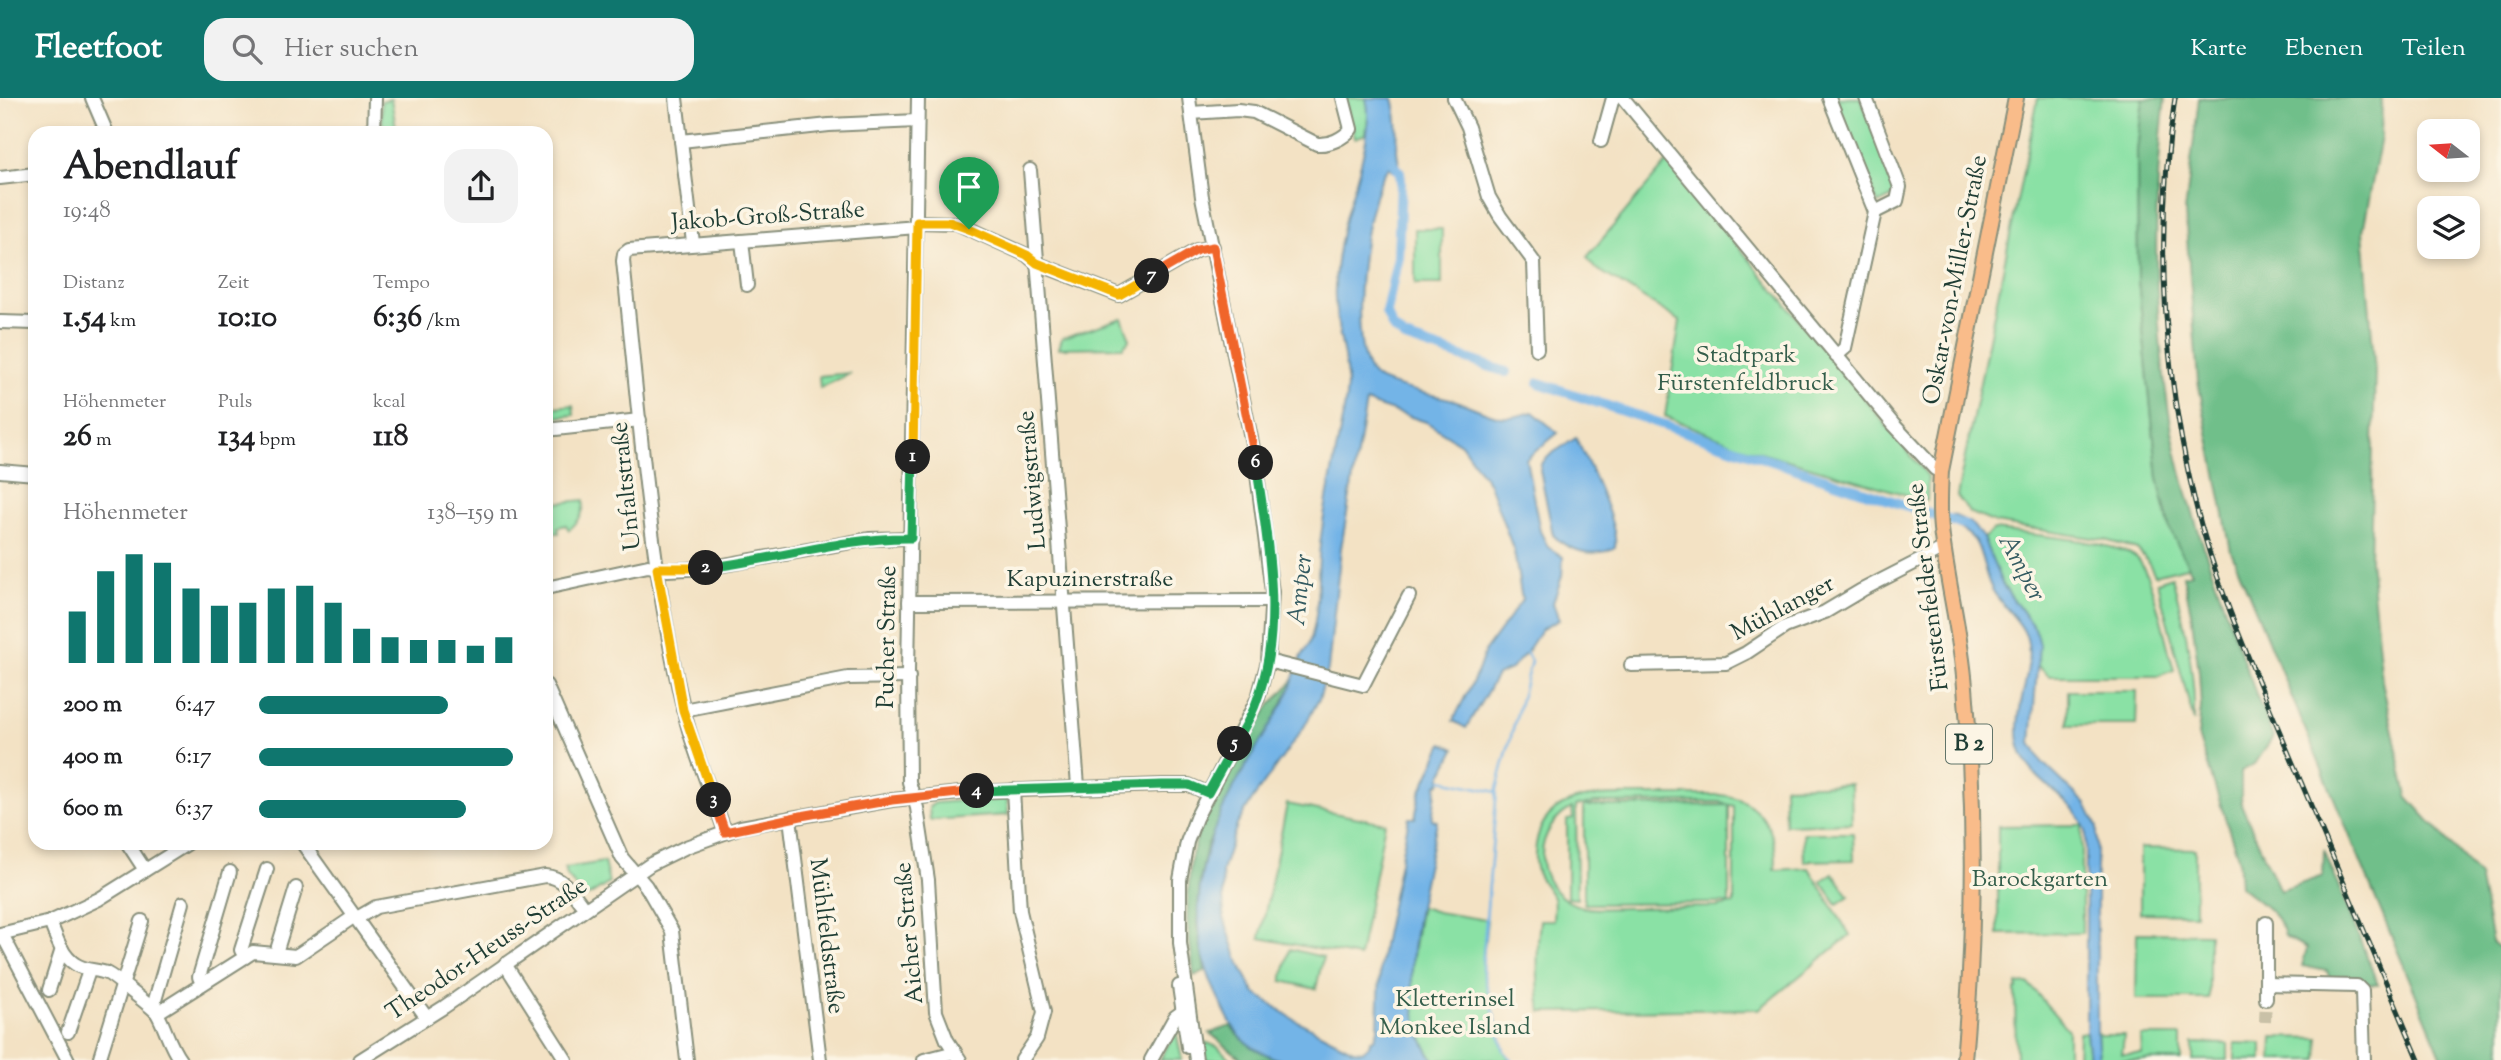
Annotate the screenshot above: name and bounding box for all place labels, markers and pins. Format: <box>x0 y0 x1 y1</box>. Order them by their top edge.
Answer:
pin <box>939 157 999 229</box>
pin: 7 <box>1134 258 1170 294</box>
pin: 1 <box>895 440 930 474</box>
pin: 6 <box>1238 446 1274 480</box>
pin: 2 <box>688 550 724 586</box>
pin: 5 <box>1218 726 1252 762</box>
pin: 4 <box>960 774 995 808</box>
pin: 3 <box>696 782 732 818</box>

